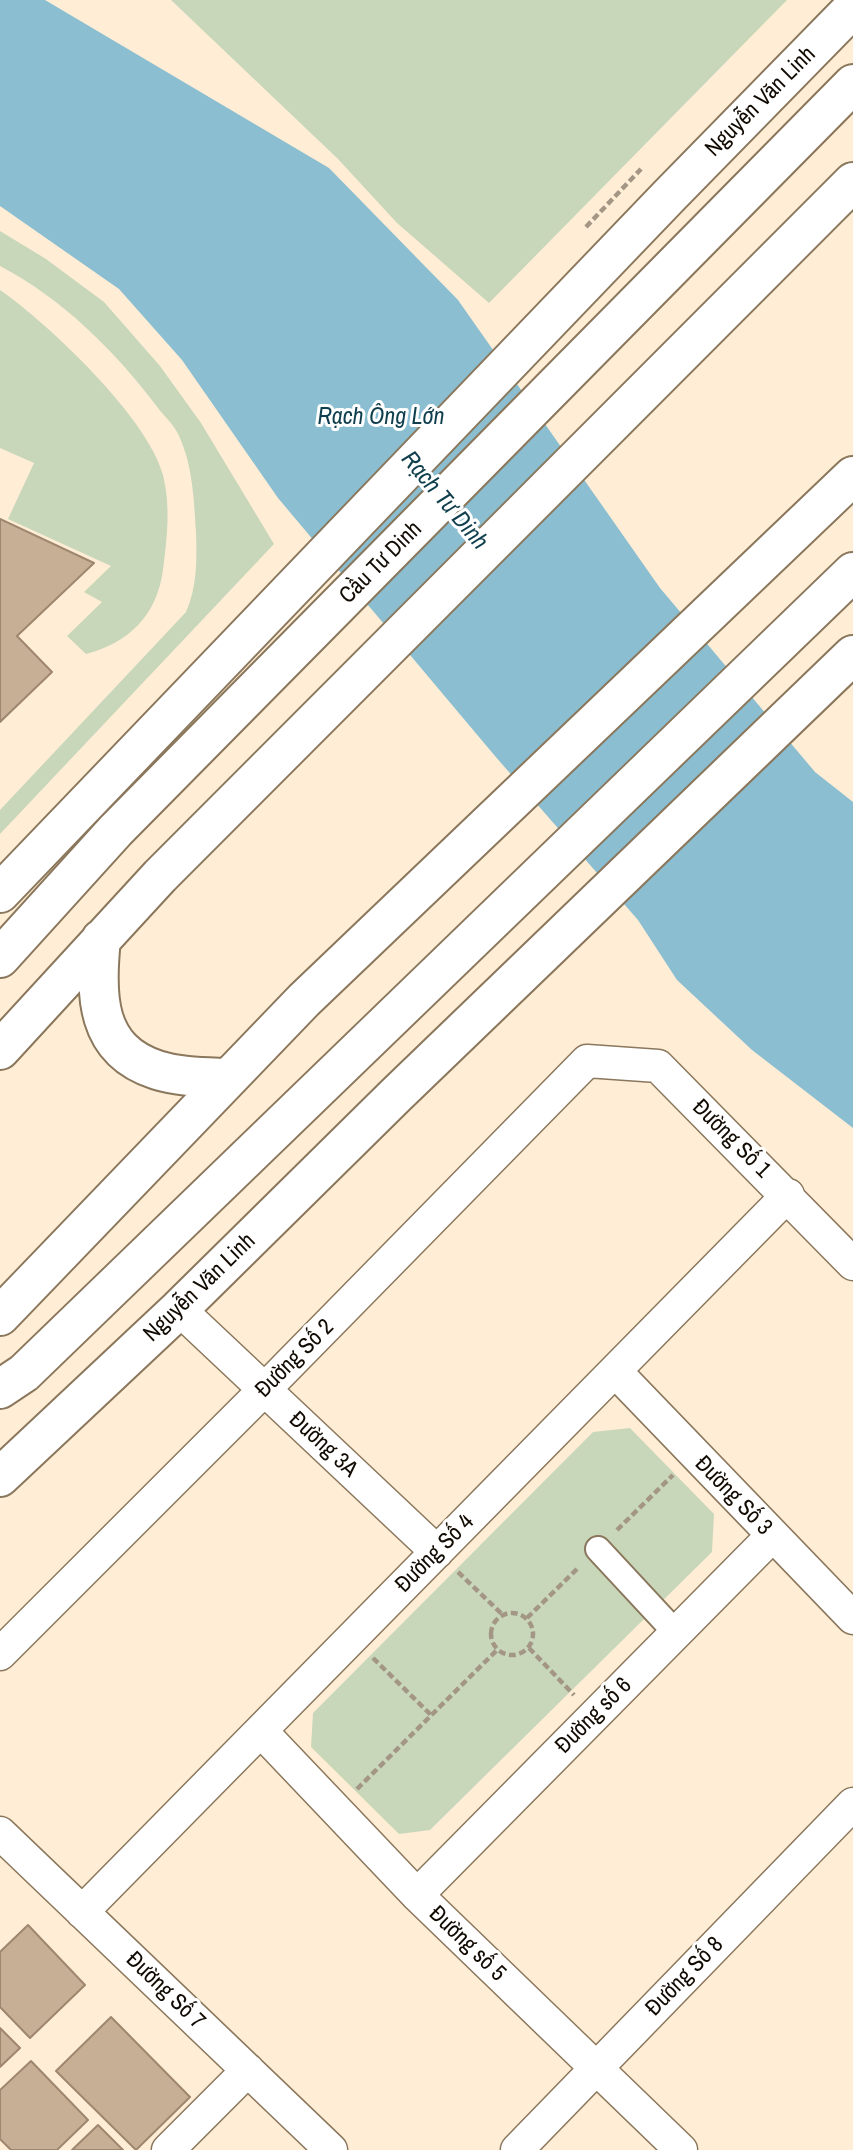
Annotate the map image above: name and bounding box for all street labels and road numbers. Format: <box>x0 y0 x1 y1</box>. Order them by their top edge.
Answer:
street label: Nguyễn Văn Linh <box>700 41 822 163</box>
street label: Cầu Tư Dinh <box>334 516 428 610</box>
street label: Đường Số 1 <box>686 1094 776 1184</box>
street label: Nguyễn Văn Linh <box>138 1228 262 1348</box>
street label: Đường Số 2 <box>250 1314 340 1404</box>
street label: Đường 3A <box>283 1406 363 1484</box>
street label: Đường Số 3 <box>688 1451 778 1541</box>
street label: Đường Số 4 <box>390 1509 480 1599</box>
street label: Đường số 6 <box>550 1672 638 1760</box>
street label: Đường số 5 <box>423 1901 511 1987</box>
street label: Đường Số 8 <box>640 1932 730 2022</box>
street label: Đường Số 7 <box>120 1946 210 2036</box>

